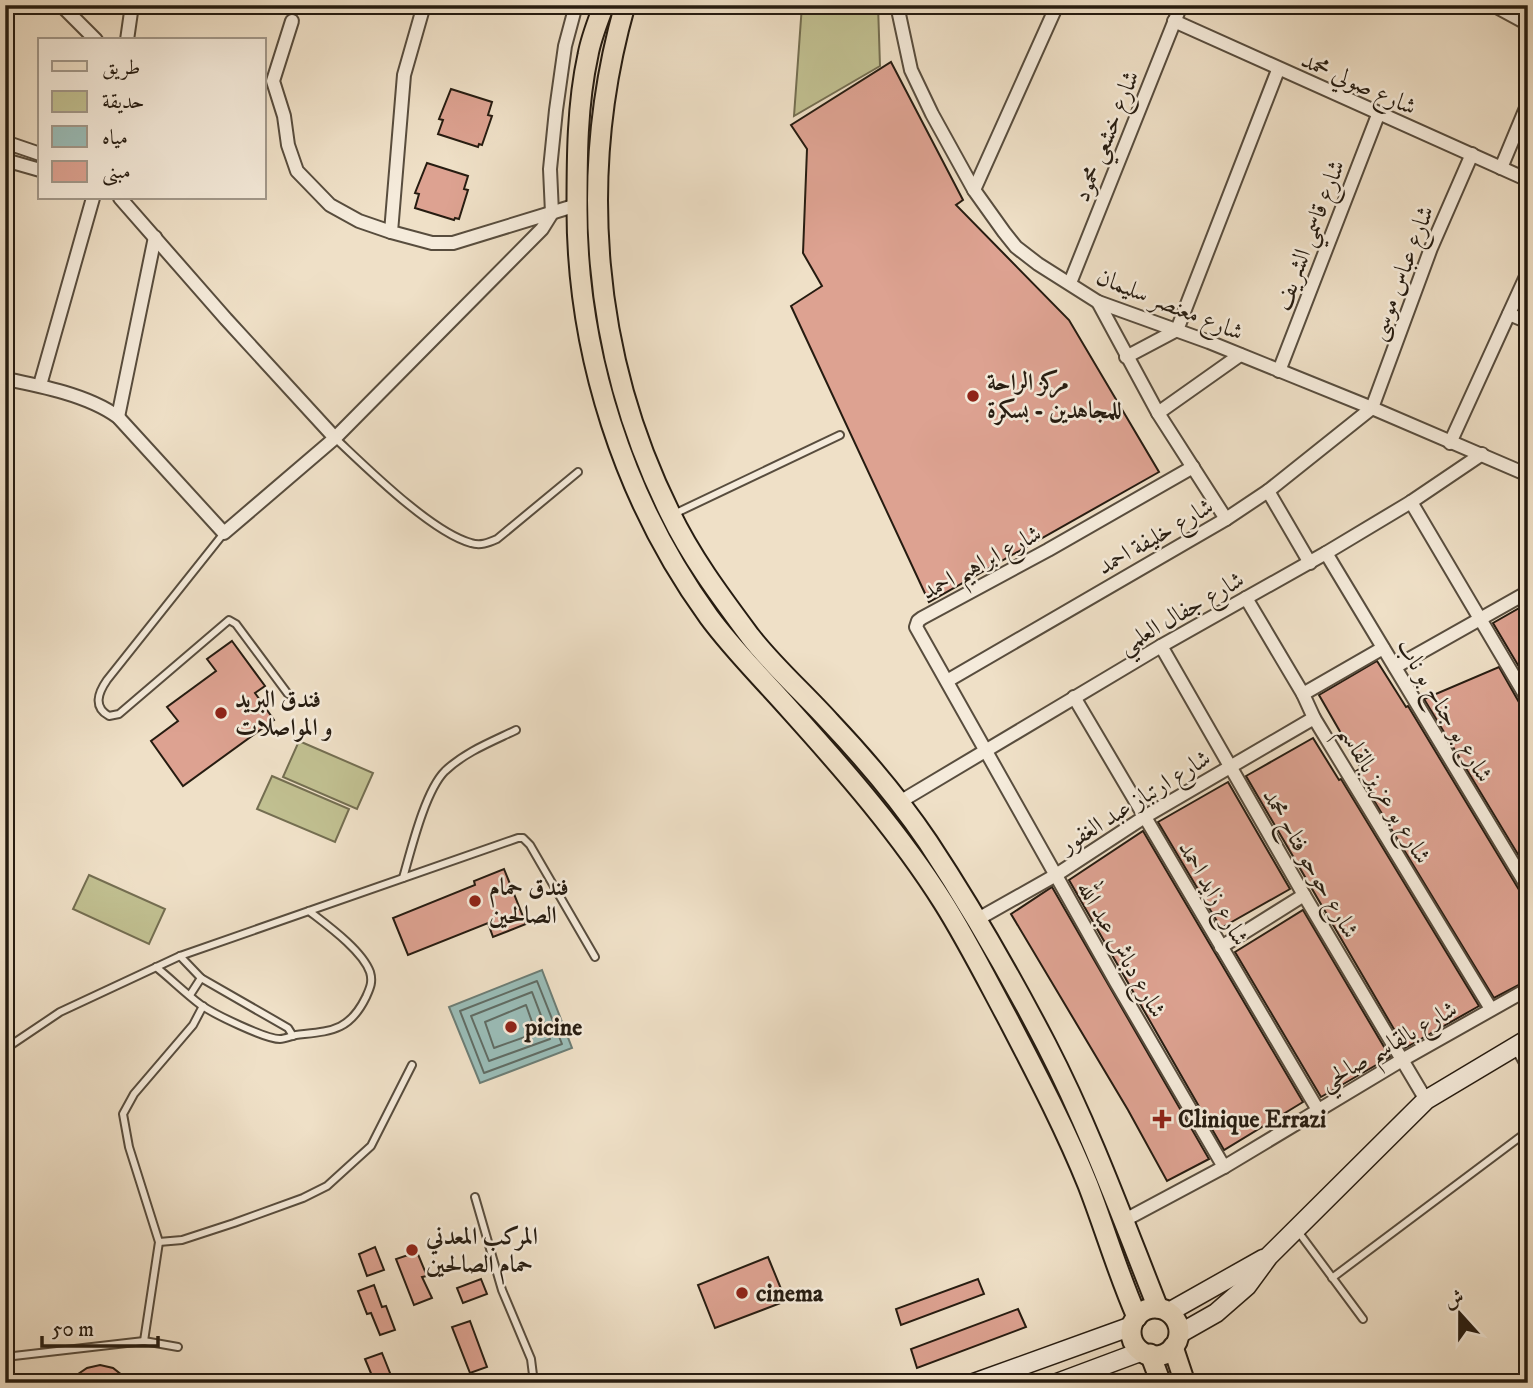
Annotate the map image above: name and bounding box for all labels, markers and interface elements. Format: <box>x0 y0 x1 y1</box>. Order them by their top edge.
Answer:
legend <box>38 38 266 200</box>
street label: شارع صولي محمد <box>1295 45 1421 126</box>
text: طريق <box>102 55 140 81</box>
street label: شارع خشعي محمود <box>1067 66 1152 209</box>
text: حديقة <box>102 89 145 115</box>
text: مياه <box>102 125 128 151</box>
street label: شارع قاسمي الشريف <box>1267 156 1359 317</box>
text: مبنى <box>102 159 131 186</box>
street label: شارع عباس موسى <box>1362 202 1445 346</box>
street label: شارع معنصر سليمان <box>1090 262 1248 352</box>
place label: مركز الراحة للمجاهدين - بسكرة <box>987 368 1122 426</box>
marker: مركز الراحة للمجاهدين - بسكرة <box>965 388 981 404</box>
street label: شارع خليفة احمد <box>1092 492 1221 586</box>
street label: شارع ابراهيم احمد <box>916 519 1051 614</box>
street label: شارع جفال العلمي <box>1113 565 1253 667</box>
street label: شارع بو جناح بو ناب <box>1385 633 1499 791</box>
place label: فندق البريد و المواصلات <box>235 685 333 743</box>
marker: فندق البريد و المواصلات <box>213 705 229 721</box>
street label: شارع بو عزيز بالقاسم <box>1324 720 1437 874</box>
street label: شارع ارتباز عبد الغفور <box>1053 743 1219 865</box>
street label: شارع حوحو فتاح محمد <box>1251 783 1365 946</box>
street label: شارع زايد احمد <box>1168 836 1255 953</box>
place label: فندق حمام الصالحين <box>489 873 569 931</box>
street label: شارع دباش عبد الله <box>1066 873 1177 1025</box>
marker: فندق حمام الصالحين <box>467 893 483 909</box>
street label: شارع بالقاسم صالحي <box>1314 994 1467 1104</box>
place label: picine <box>524 1013 582 1043</box>
marker: picine <box>503 1019 519 1035</box>
place label: Clinique Errazi <box>1178 1105 1326 1135</box>
marker: Clinique Errazi <box>1152 1109 1172 1129</box>
place label: المركب المعدني حمام الصالحين <box>425 1222 538 1285</box>
marker: المركب المعدني حمام الصالحين <box>404 1242 420 1258</box>
place label: cinema <box>756 1279 824 1309</box>
north arrow <box>1424 1280 1494 1350</box>
marker: cinema <box>734 1285 750 1301</box>
text: ش <box>1442 1285 1467 1314</box>
scale bar <box>42 1304 158 1348</box>
text: 50 m <box>52 1317 94 1343</box>

